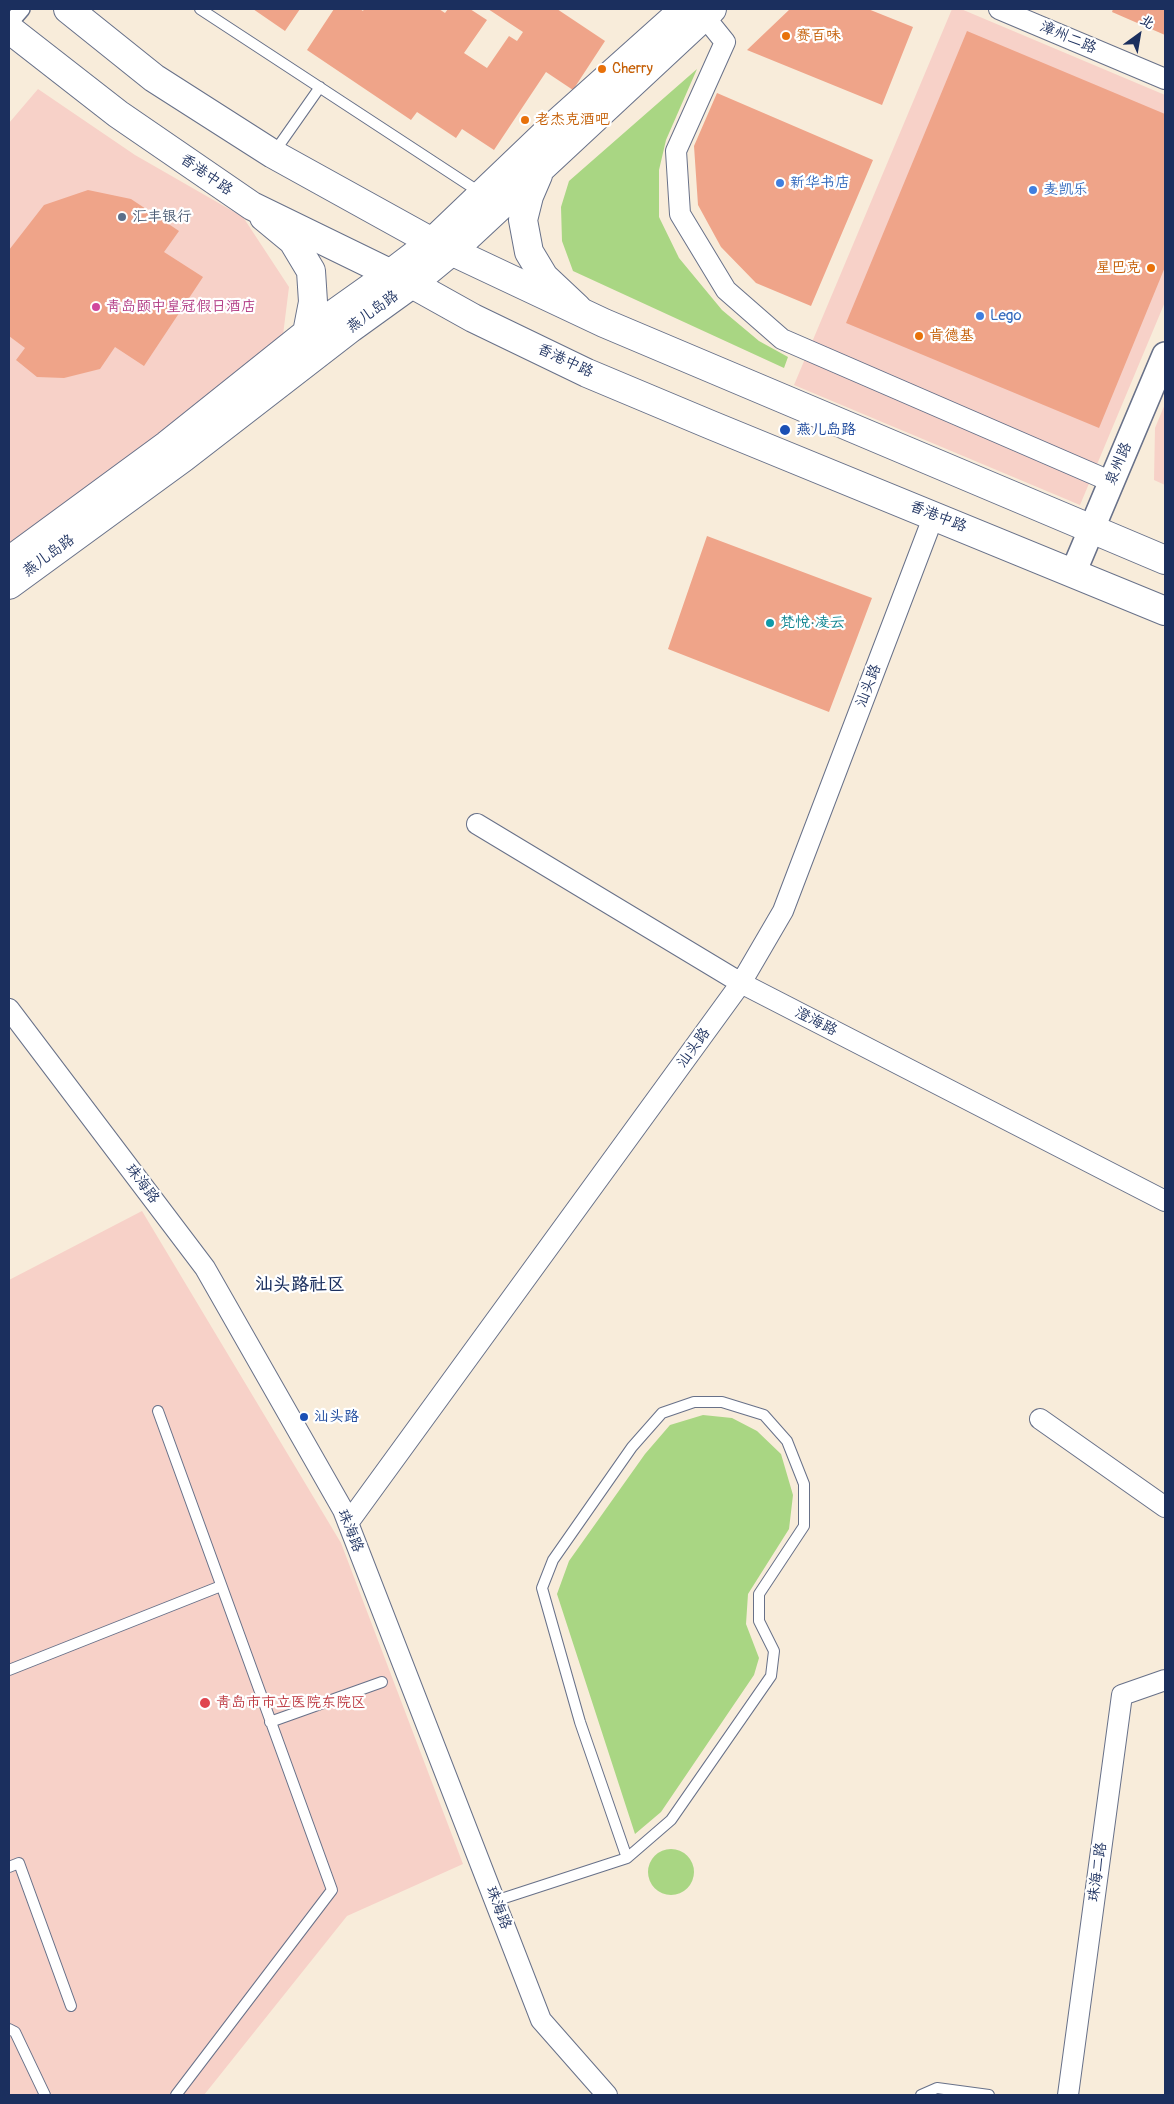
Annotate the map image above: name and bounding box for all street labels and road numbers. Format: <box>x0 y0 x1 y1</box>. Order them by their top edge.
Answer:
street label: 漳州二路 <box>1037 18 1099 58</box>
street label: 香港中路 <box>176 150 236 200</box>
street label: 燕儿岛路 <box>343 287 403 337</box>
street label: 香港中路 <box>534 340 596 382</box>
street label: 泉州路 <box>1102 440 1136 488</box>
street label: 香港中路 <box>907 497 969 537</box>
street label: 燕儿岛路 <box>19 531 79 581</box>
street label: 汕头路 <box>853 662 885 710</box>
street label: 澄海路 <box>792 1004 840 1040</box>
street label: 汕头路 <box>673 1025 715 1071</box>
street label: 珠海路 <box>121 1161 163 1207</box>
street label: 珠海路 <box>333 1507 367 1555</box>
street label: 珠海二路 <box>1085 1841 1111 1903</box>
street label: 珠海路 <box>482 1884 514 1932</box>

